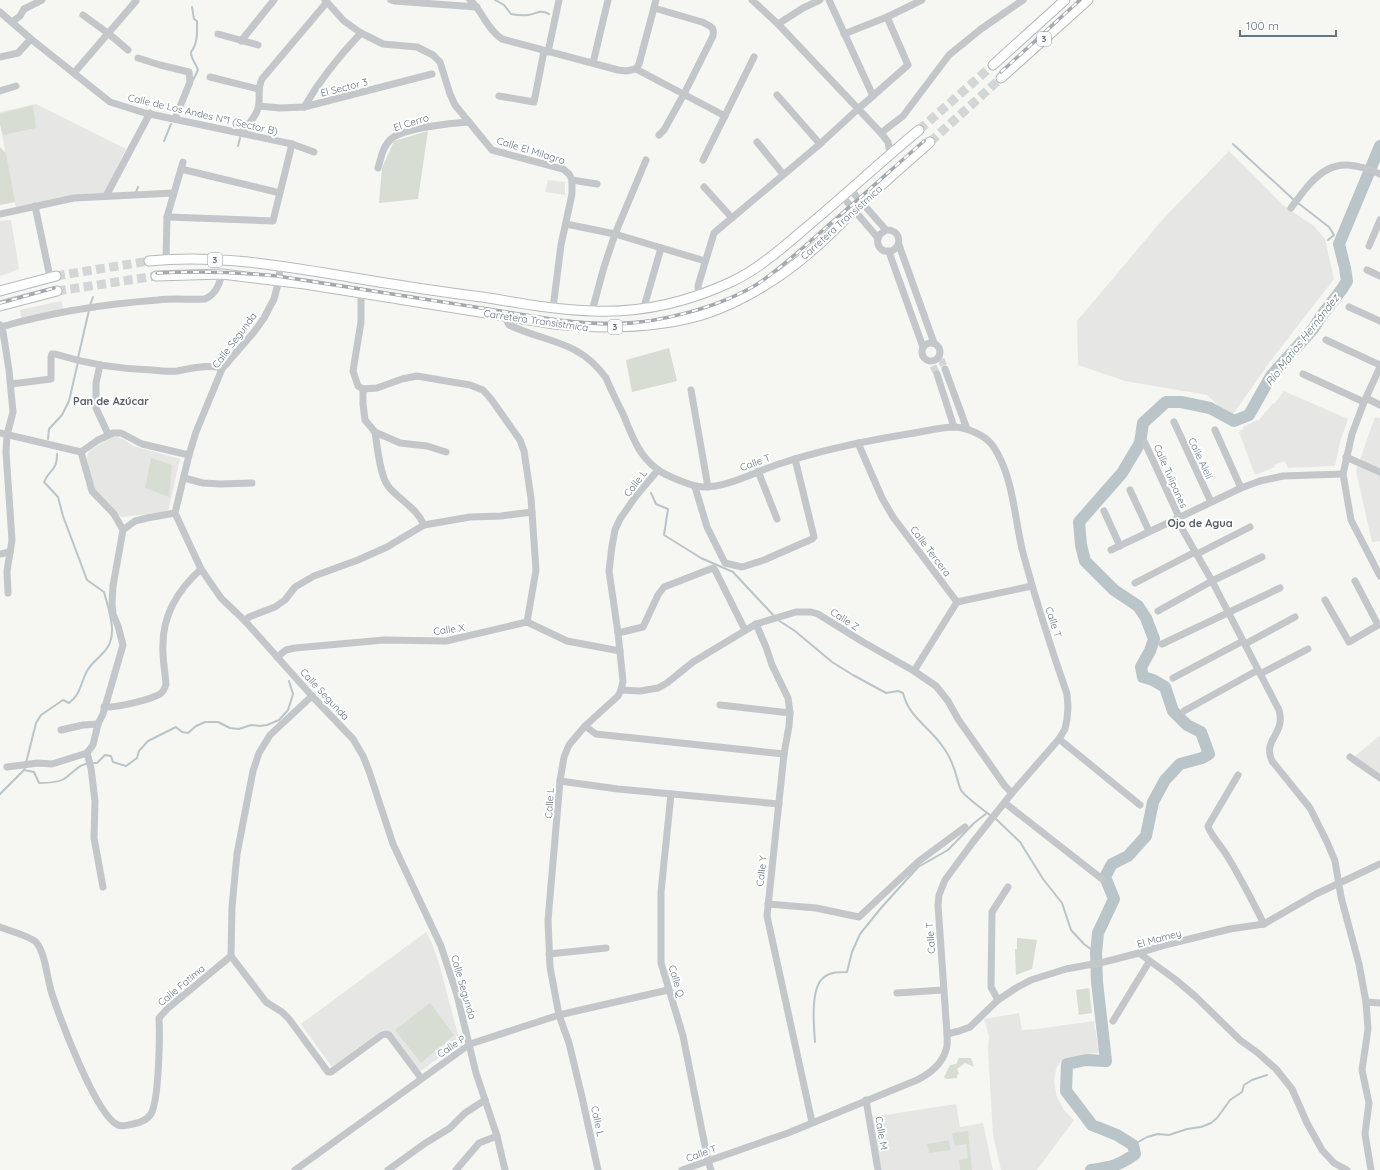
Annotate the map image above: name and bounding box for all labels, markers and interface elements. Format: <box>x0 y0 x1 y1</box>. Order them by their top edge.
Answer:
scale bar <box>1240 12 1336 38</box>
text: 100 m <box>1246 18 1279 33</box>
road number: 3 <box>1037 32 1051 46</box>
street label: El Sector 3 <box>319 75 369 100</box>
street label: Calle de Los Andes N°1 (Sector B) <box>127 91 279 138</box>
street label: El Cerro <box>392 111 430 134</box>
street label: Calle El Milagro <box>495 134 567 167</box>
street label: Carretera Transístmica <box>798 182 885 263</box>
road number: 3 <box>208 253 222 267</box>
water label: Río Matías Hernández <box>1262 290 1343 388</box>
street label: Carretera Transístmica <box>483 307 589 334</box>
street label: Calle Segunda <box>209 310 260 371</box>
road number: 3 <box>608 320 622 334</box>
district label: Pan de Azúcar <box>73 394 149 408</box>
street label: Calle Alelí <box>1185 435 1216 482</box>
street label: Calle Tulipanes <box>1151 442 1191 510</box>
street label: Calle T <box>738 451 772 474</box>
street label: Calle L <box>621 467 650 499</box>
district label: Ojo de Agua <box>1167 516 1233 530</box>
street label: Calle Tercera <box>907 523 954 579</box>
street label: Calle Z <box>828 605 862 634</box>
street label: Calle T <box>1042 605 1065 639</box>
street label: Calle X <box>433 621 466 638</box>
street label: Calle Segunda <box>297 666 352 723</box>
street label: Calle L <box>542 787 557 819</box>
street label: Calle Y <box>753 855 770 887</box>
street label: Calle T <box>923 922 938 954</box>
street label: El Mamey <box>1135 926 1183 951</box>
street label: Calle Segunda <box>448 953 479 1021</box>
street label: Calle Fatima <box>155 962 208 1009</box>
street label: Calle Q <box>666 963 687 999</box>
street label: Calle P <box>435 1032 468 1060</box>
street label: Calle L <box>588 1105 607 1138</box>
street label: Calle M <box>872 1115 891 1151</box>
street label: Calle T <box>684 1142 718 1165</box>

